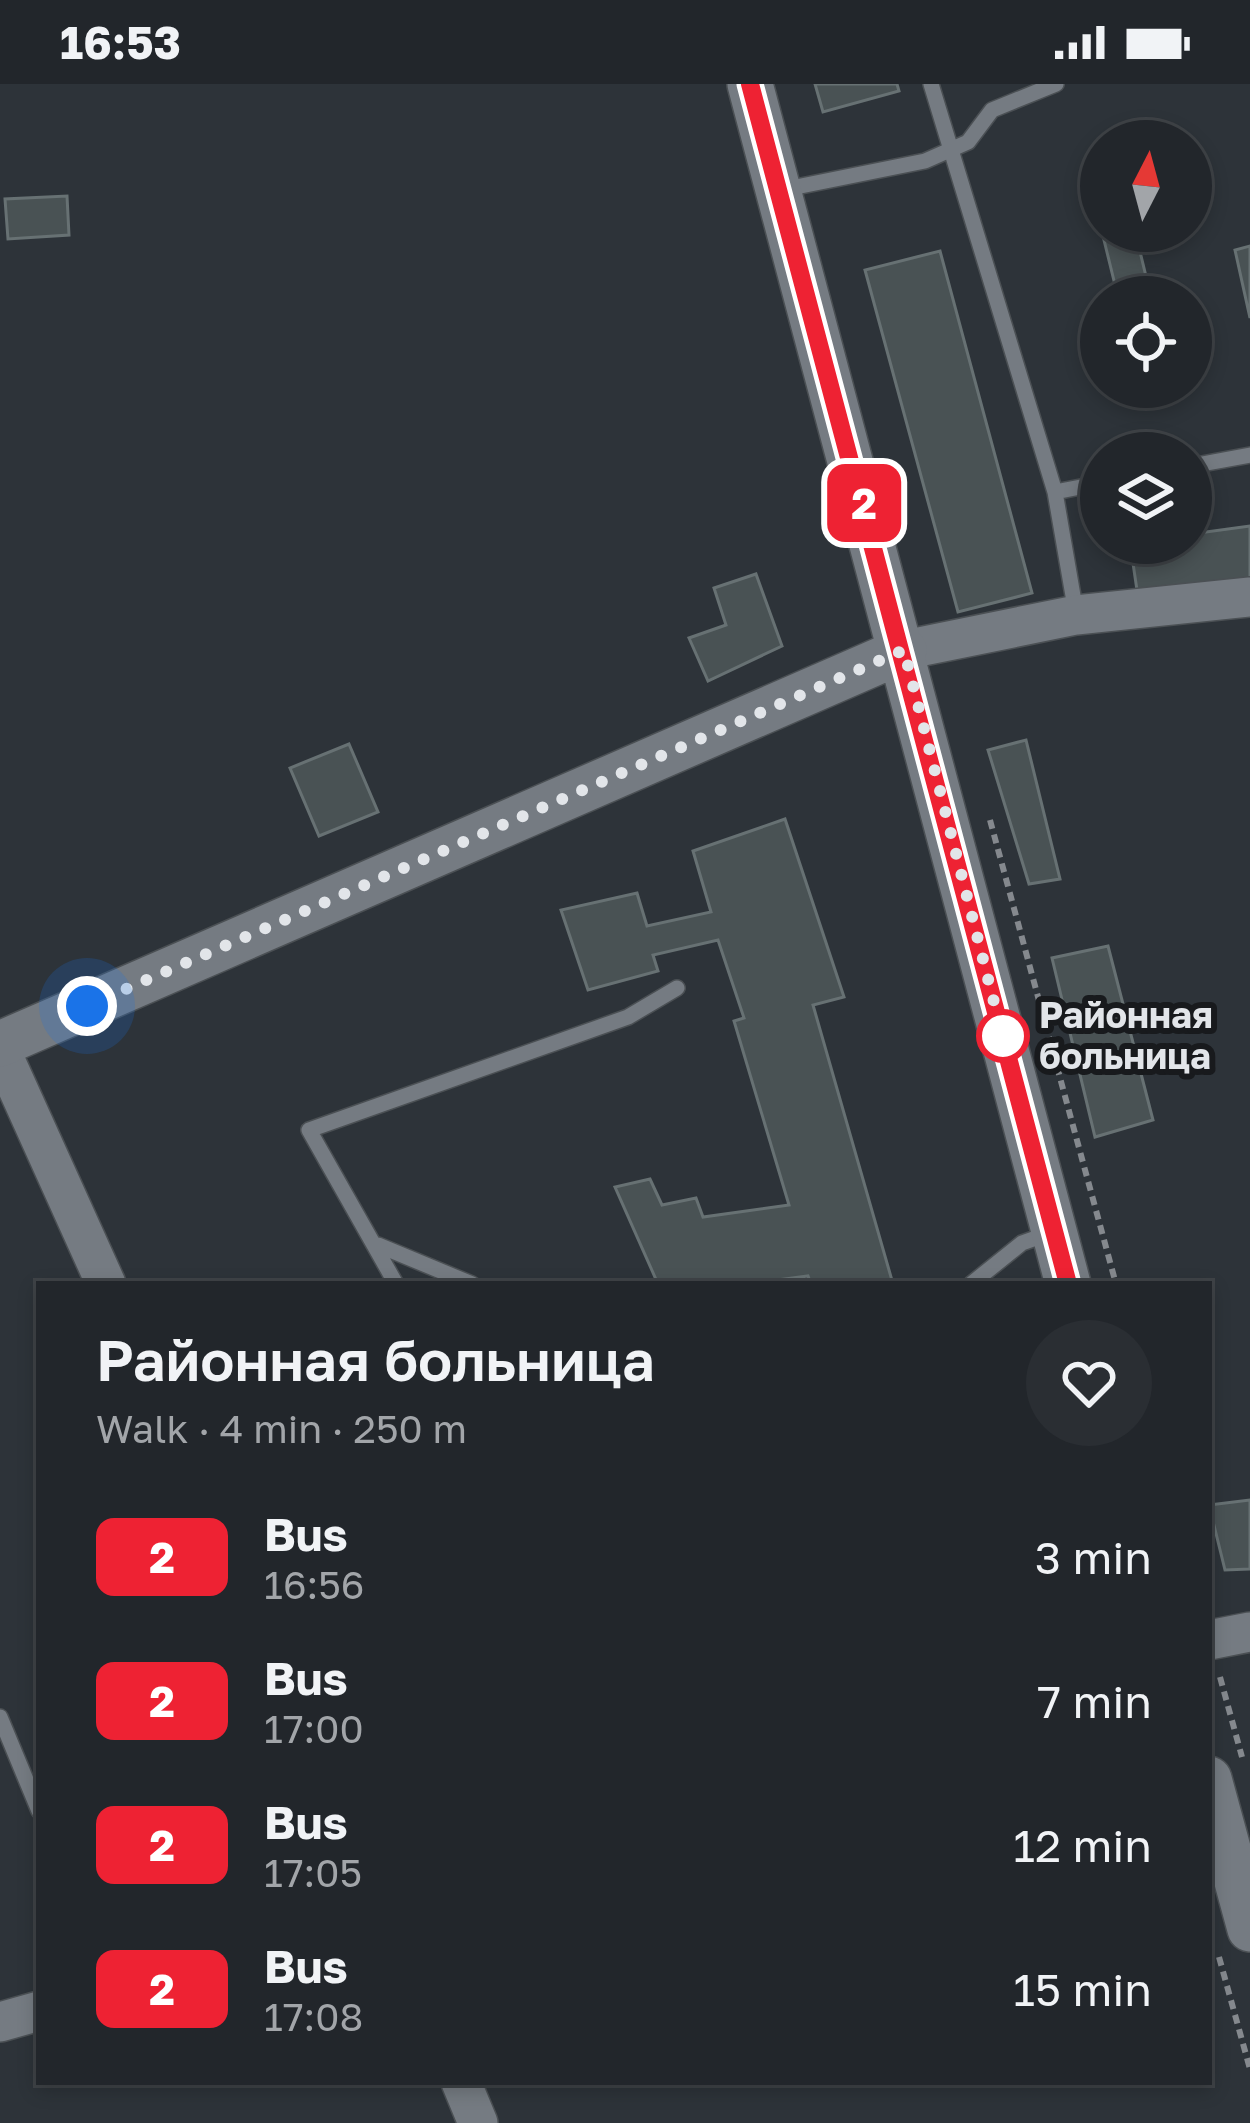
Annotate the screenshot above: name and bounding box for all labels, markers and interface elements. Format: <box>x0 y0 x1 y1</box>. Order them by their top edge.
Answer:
text: 16:53 <box>60 15 181 69</box>
north arrow <box>1080 120 1212 252</box>
map controls <box>1080 120 1212 564</box>
button: locate <box>1080 276 1212 408</box>
button: layers <box>1080 432 1212 564</box>
line badge: 2 <box>825 464 903 542</box>
text: 2 <box>851 478 877 528</box>
your location <box>57 976 117 1036</box>
place label: Районная больница <box>1039 993 1213 1077</box>
marker: Районная больница <box>978 1011 1028 1061</box>
button: heart <box>1026 1320 1152 1446</box>
text: Районная больница <box>96 1325 655 1394</box>
text: Walk · 4 min · 250 m <box>96 1405 467 1452</box>
text: Bus <box>264 1507 348 1561</box>
text: 3 min <box>1035 1530 1152 1584</box>
text: 2 <box>149 1532 175 1582</box>
text: 16:56 <box>264 1561 364 1608</box>
text: Bus <box>264 1651 348 1705</box>
text: 7 min <box>1037 1674 1152 1728</box>
text: 2 <box>149 1676 175 1726</box>
text: 17:00 <box>264 1705 364 1752</box>
text: Bus <box>264 1795 348 1849</box>
text: 12 min <box>1013 1818 1152 1872</box>
text: 2 <box>149 1820 175 1870</box>
text: 17:05 <box>264 1849 362 1896</box>
text: Bus <box>264 1939 348 1993</box>
text: 15 min <box>1013 1962 1152 2016</box>
text: 2 <box>149 1964 175 2014</box>
text: 17:08 <box>264 1993 363 2040</box>

